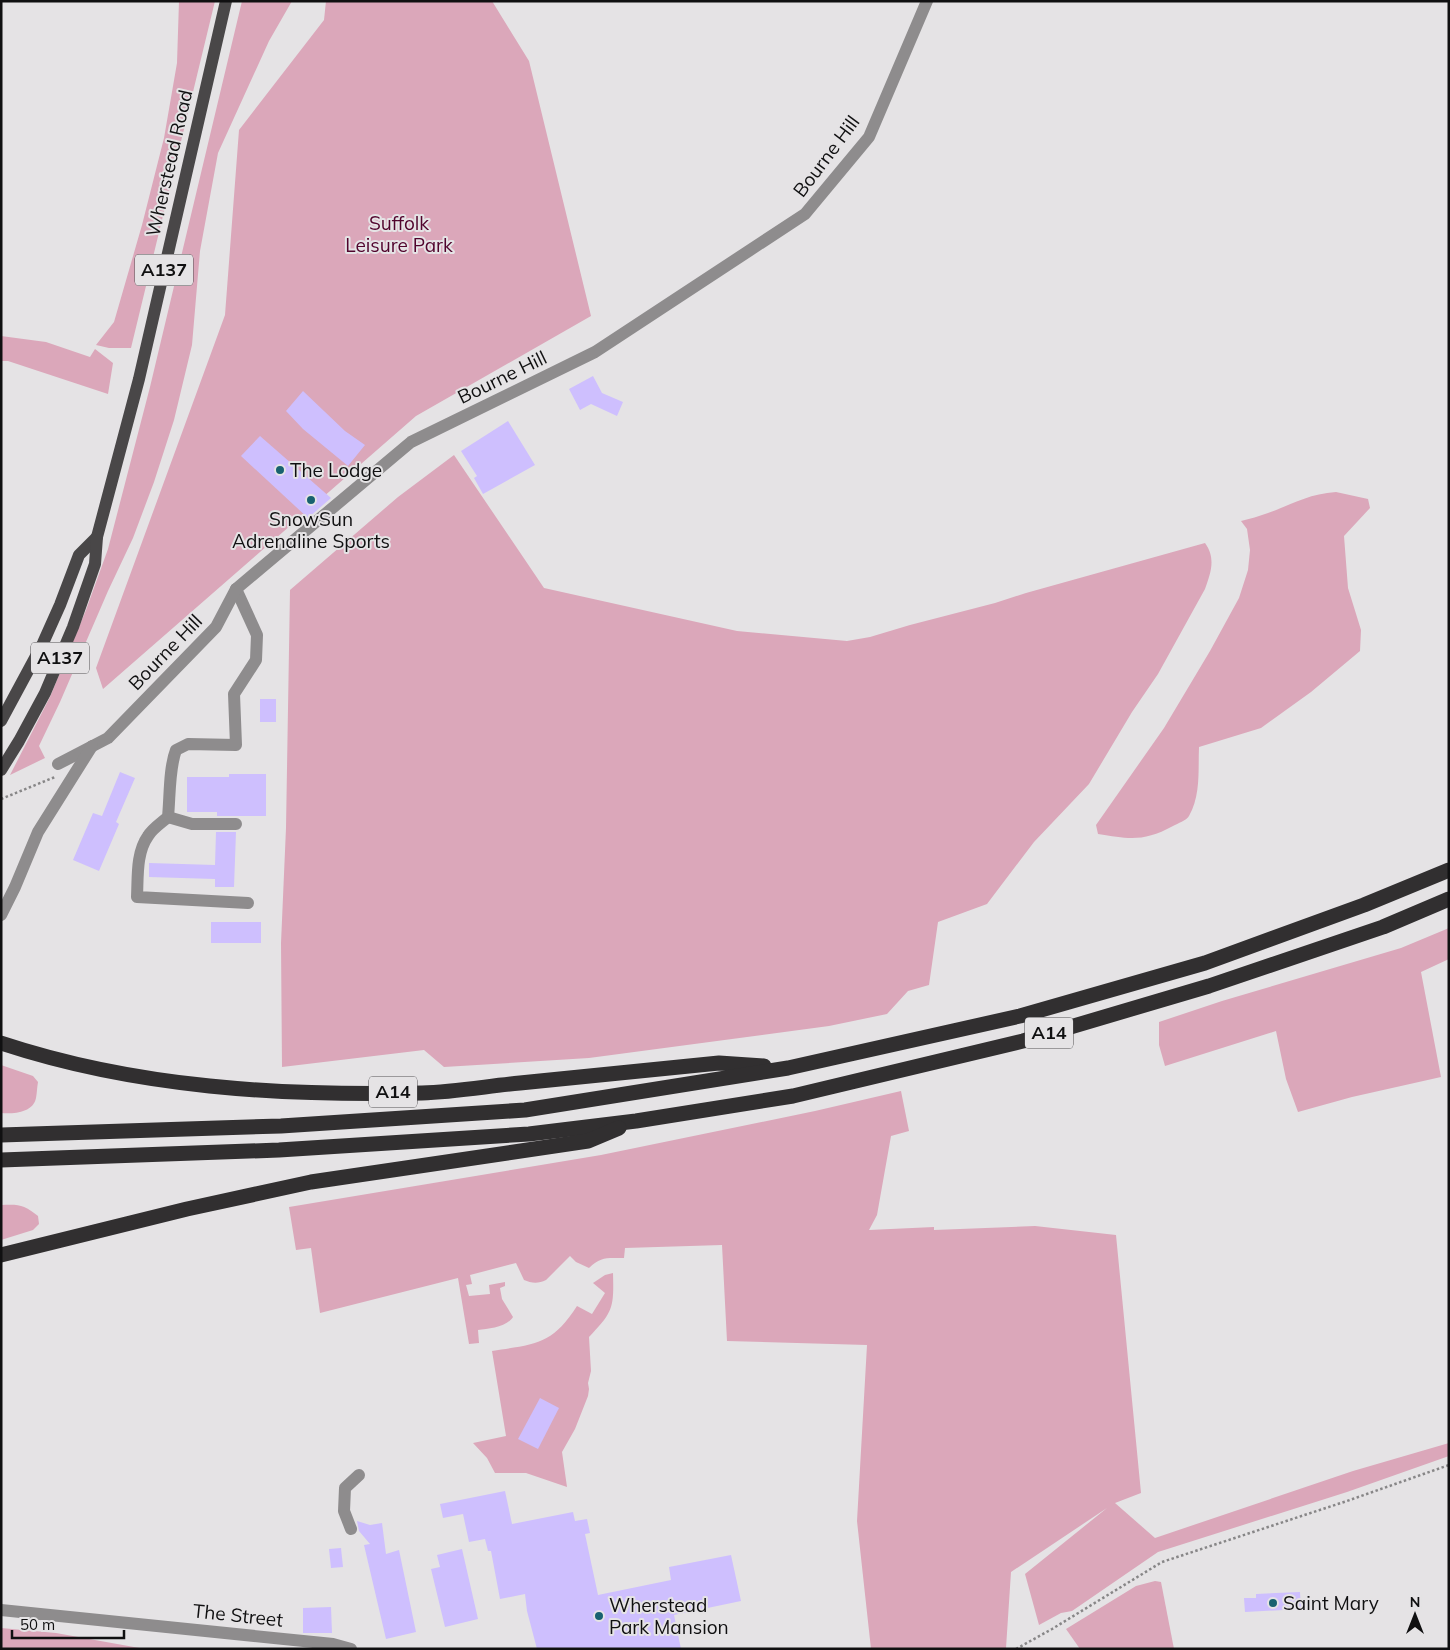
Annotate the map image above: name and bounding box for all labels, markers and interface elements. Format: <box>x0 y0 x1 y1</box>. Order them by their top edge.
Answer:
street label: Wherstead Road <box>140 87 198 239</box>
street label: Bourne Hill <box>787 110 865 202</box>
park label: Suffolk Leisure Park <box>345 211 453 257</box>
road number: A137 <box>135 254 193 286</box>
street label: Bourne Hill <box>454 345 550 409</box>
place label: The Lodge <box>290 458 382 482</box>
marker: The Lodge <box>274 464 286 476</box>
marker: SnowSun Adrenaline Sports <box>305 494 317 506</box>
place label: SnowSun Adrenaline Sports <box>232 507 390 553</box>
street label: Bourne Hill <box>123 609 207 695</box>
road number: A137 <box>31 642 89 674</box>
road number: A14 <box>1025 1018 1073 1048</box>
road number: A14 <box>369 1076 417 1108</box>
north arrow <box>1390 1590 1440 1640</box>
place label: Saint Mary <box>1283 1591 1379 1615</box>
place label: Wherstead Park Mansion <box>609 1593 729 1639</box>
text: N <box>1410 1593 1420 1611</box>
marker: Saint Mary <box>1267 1597 1279 1609</box>
street label: The Street <box>192 1598 285 1632</box>
scale bar <box>12 1608 125 1640</box>
marker: Wherstead Park Mansion <box>593 1610 605 1622</box>
text: 50 m <box>20 1615 55 1634</box>

